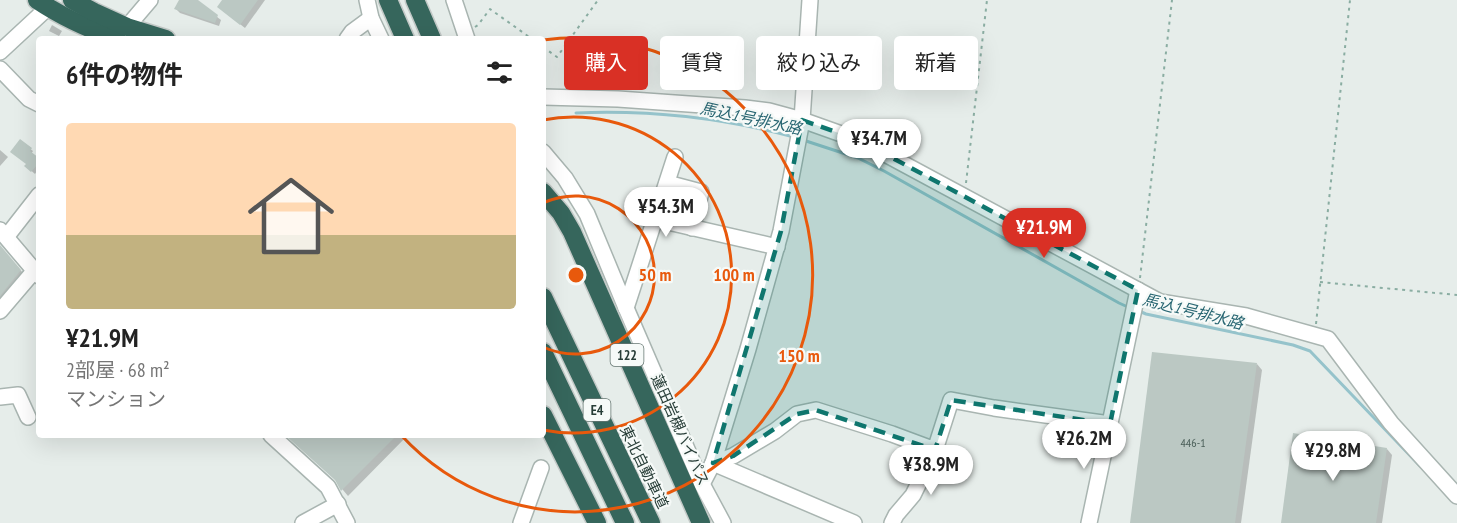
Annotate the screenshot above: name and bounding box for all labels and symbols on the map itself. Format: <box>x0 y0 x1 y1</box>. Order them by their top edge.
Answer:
water label: 馬込1号排水路 <box>698 97 806 139</box>
pin: ¥34.7M <box>830 119 928 170</box>
pin: ¥54.3M <box>617 187 715 238</box>
pin: ¥21.9M <box>995 208 1093 259</box>
text: 50 m <box>639 263 671 286</box>
text: 100 m <box>713 263 755 286</box>
centre of rings <box>566 265 586 285</box>
water label: 馬込1号排水路 <box>1141 289 1247 334</box>
road number: 122 <box>610 344 644 366</box>
text: 150 m <box>778 344 820 367</box>
street label: 蓮田岩槻バイパス <box>647 371 713 488</box>
road number: E4 <box>584 399 610 421</box>
pin: ¥26.2M <box>1035 419 1133 470</box>
street label: 東北自動車道 <box>616 422 673 511</box>
pin: ¥29.8M <box>1284 431 1382 482</box>
house number: 446-1 <box>1180 435 1206 450</box>
pin: ¥38.9M <box>882 445 980 496</box>

